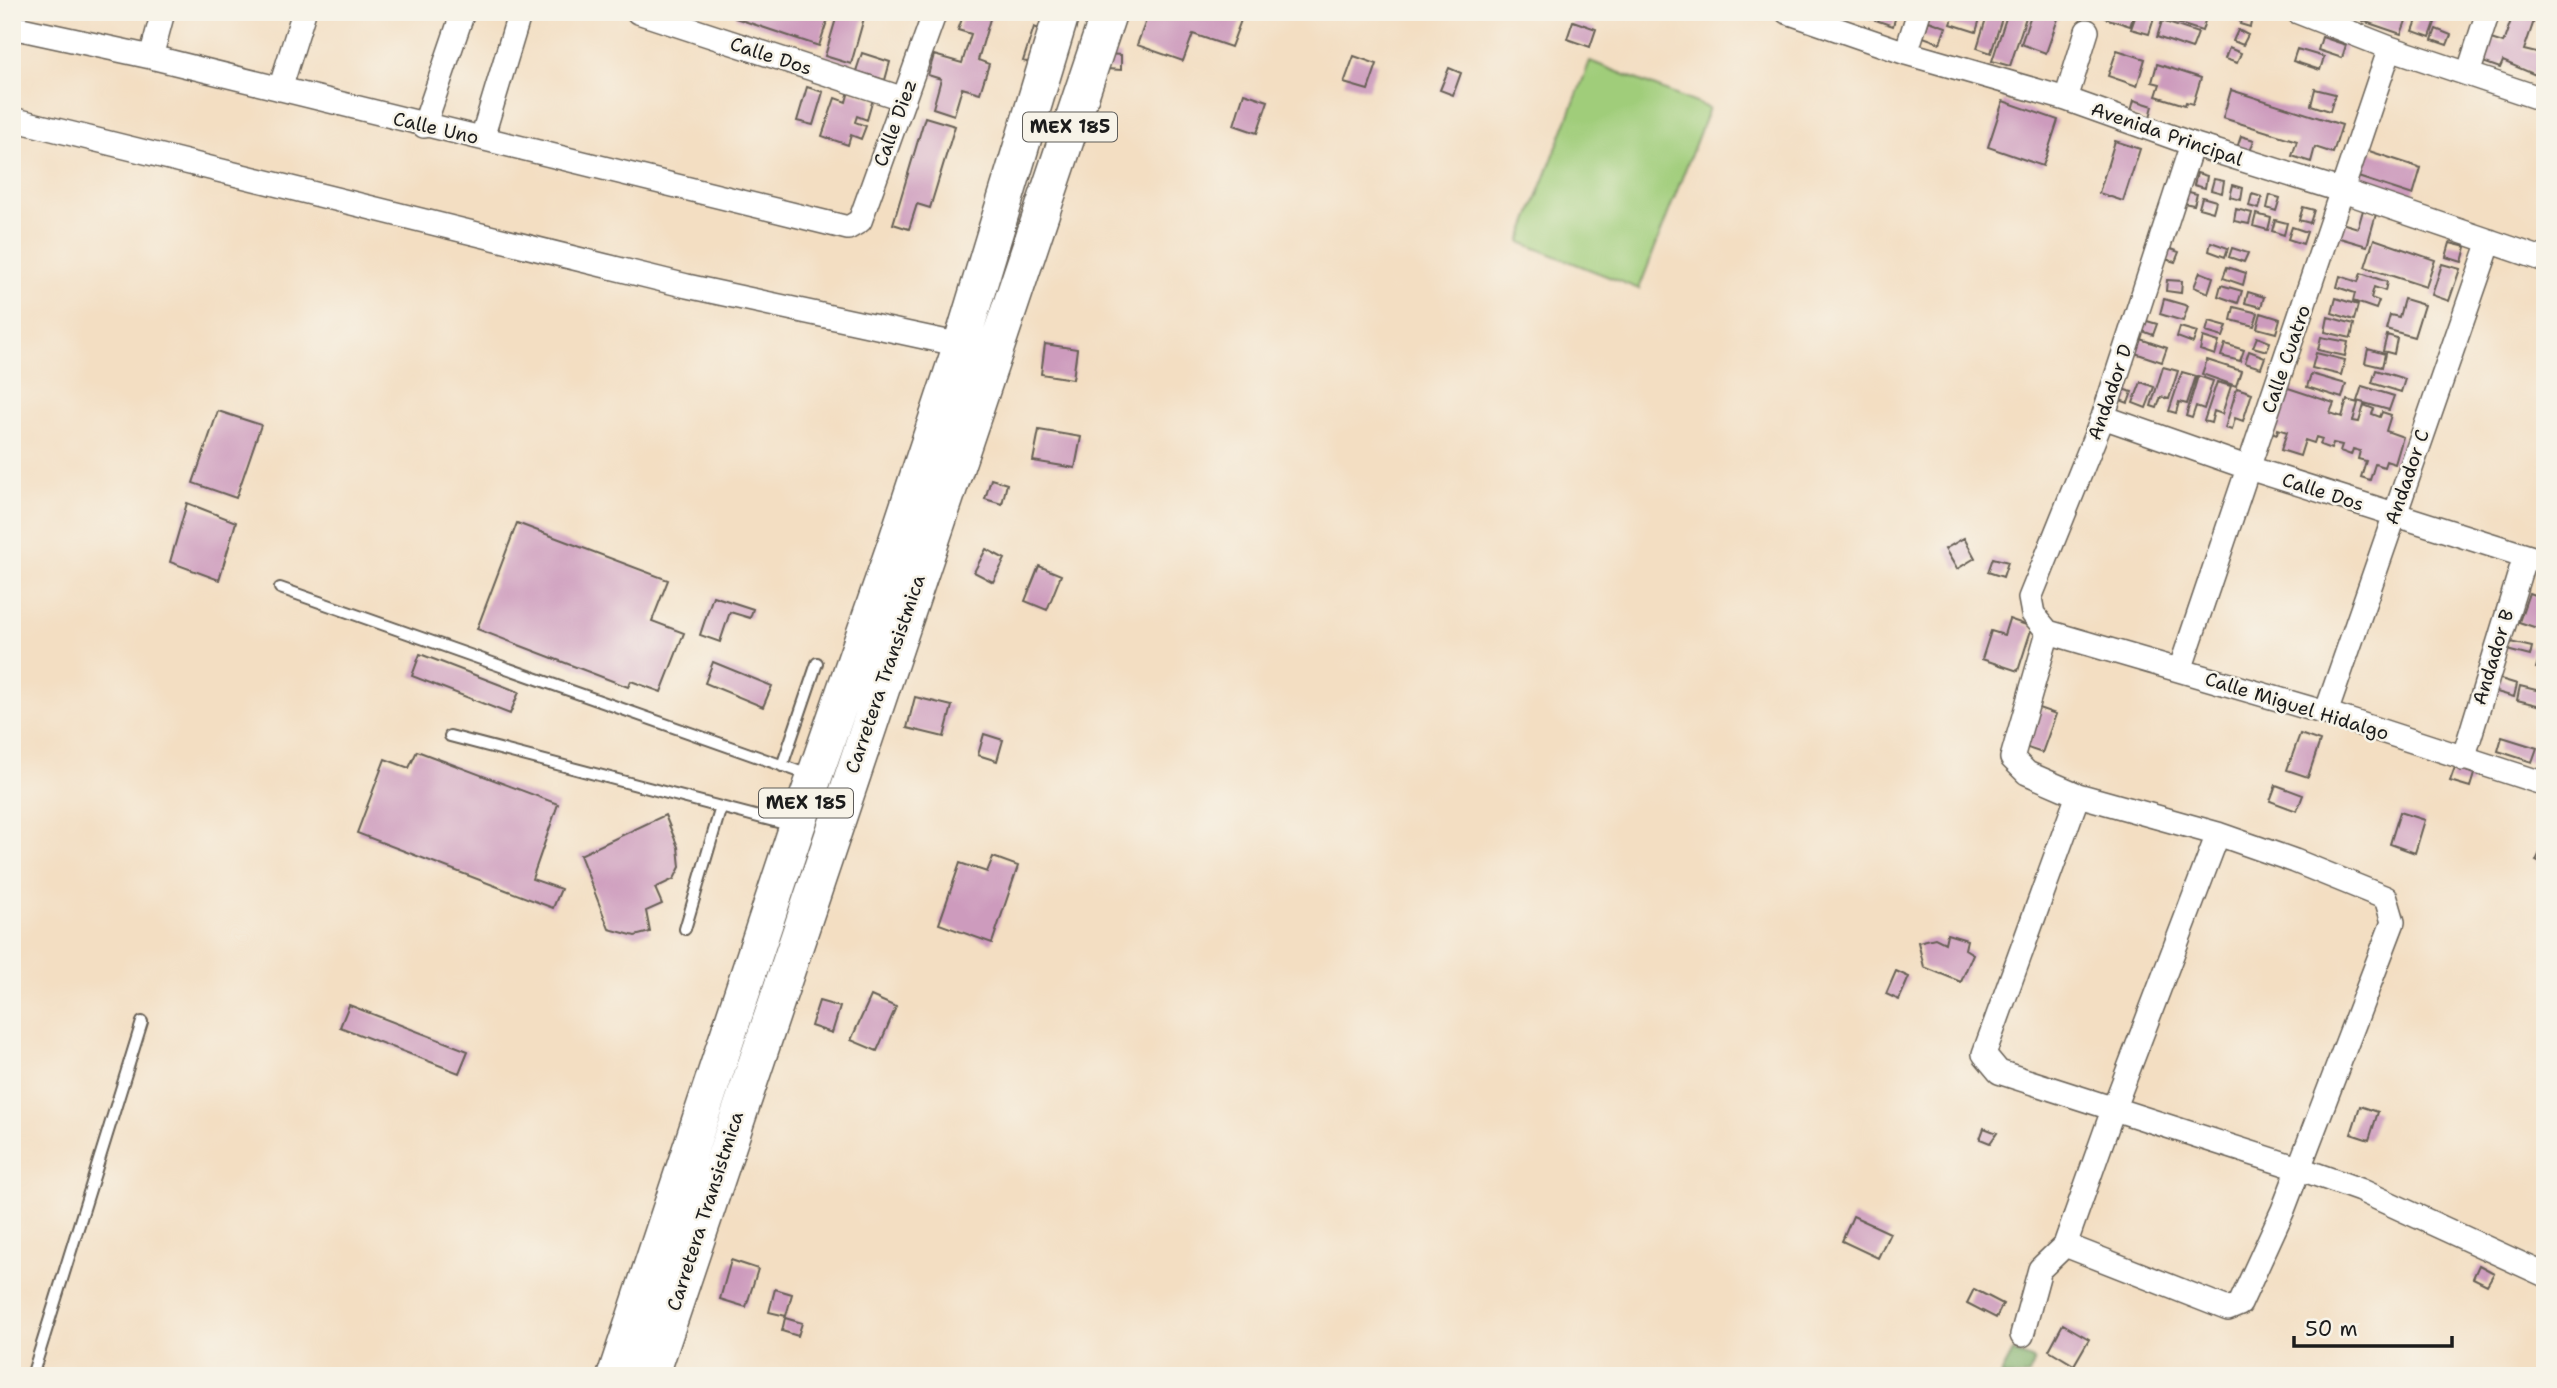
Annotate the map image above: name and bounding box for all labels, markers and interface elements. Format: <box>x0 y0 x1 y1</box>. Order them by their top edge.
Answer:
street label: Calle Dos <box>727 31 815 81</box>
street label: Calle Diez <box>868 76 922 170</box>
street label: Avenida Principal <box>2088 96 2247 172</box>
street label: Calle Uno <box>391 106 481 150</box>
road number: MEX 185 <box>1023 112 1117 142</box>
street label: Calle Cuatro <box>2256 302 2316 416</box>
street label: Andador D <box>2082 341 2138 443</box>
street label: Andador C <box>2379 426 2435 528</box>
street label: Calle Dos <box>2279 467 2367 517</box>
street label: Carretera Transistmica <box>839 571 931 777</box>
street label: Andador B <box>2467 606 2519 708</box>
street label: Calle Miguel Hidalgo <box>2202 666 2392 746</box>
road number: MEX 185 <box>759 788 853 818</box>
street label: Carretera Transistmica <box>661 1108 749 1314</box>
scale bar <box>2294 1304 2452 1348</box>
text: 50 m <box>2305 1315 2358 1343</box>

